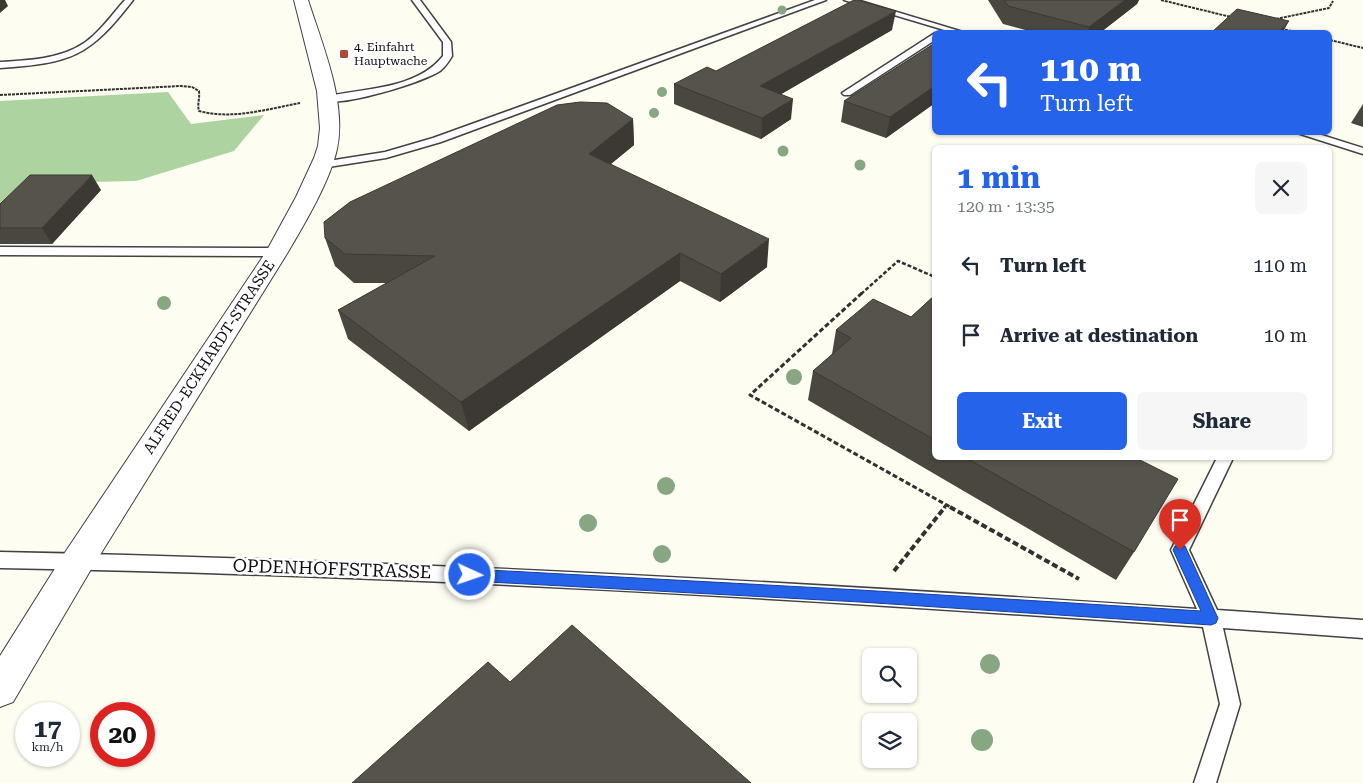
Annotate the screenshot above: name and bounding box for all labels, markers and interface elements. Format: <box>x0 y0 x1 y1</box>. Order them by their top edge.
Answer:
place label: 4. Einfahrt Hauptwache <box>354 40 428 68</box>
marker: 4. Einfahrt Hauptwache <box>338 48 350 60</box>
text: 110 m <box>1040 49 1141 90</box>
icon: left <box>957 50 1022 115</box>
text: Turn left <box>1040 91 1133 116</box>
text: 1 min <box>957 160 1040 195</box>
button: close <box>1255 162 1307 214</box>
text: 120 m · 13:35 <box>957 197 1055 216</box>
icon: left <box>957 251 985 279</box>
text: Turn left <box>1000 254 1086 277</box>
text: 110 m <box>1253 254 1307 277</box>
street label: ALFRED-ECKHARDT-STRASSE <box>139 257 279 457</box>
icon: arrive <box>957 321 985 349</box>
text: Arrive at destination <box>1000 324 1198 347</box>
text: 10 m <box>1264 324 1307 347</box>
button: Exit <box>957 392 1127 450</box>
button: Share <box>1137 392 1307 450</box>
pin <box>1159 499 1201 550</box>
icon: arrive <box>1166 506 1194 534</box>
position arrow <box>443 548 495 600</box>
street label: OPDENHOFFSTRASSE <box>232 555 432 582</box>
map controls <box>862 648 917 768</box>
button: search <box>862 648 917 703</box>
speed limit sign: 20 <box>90 702 155 767</box>
button: layers <box>862 713 917 768</box>
text: 17 <box>33 714 62 743</box>
text: km/h <box>31 740 64 754</box>

